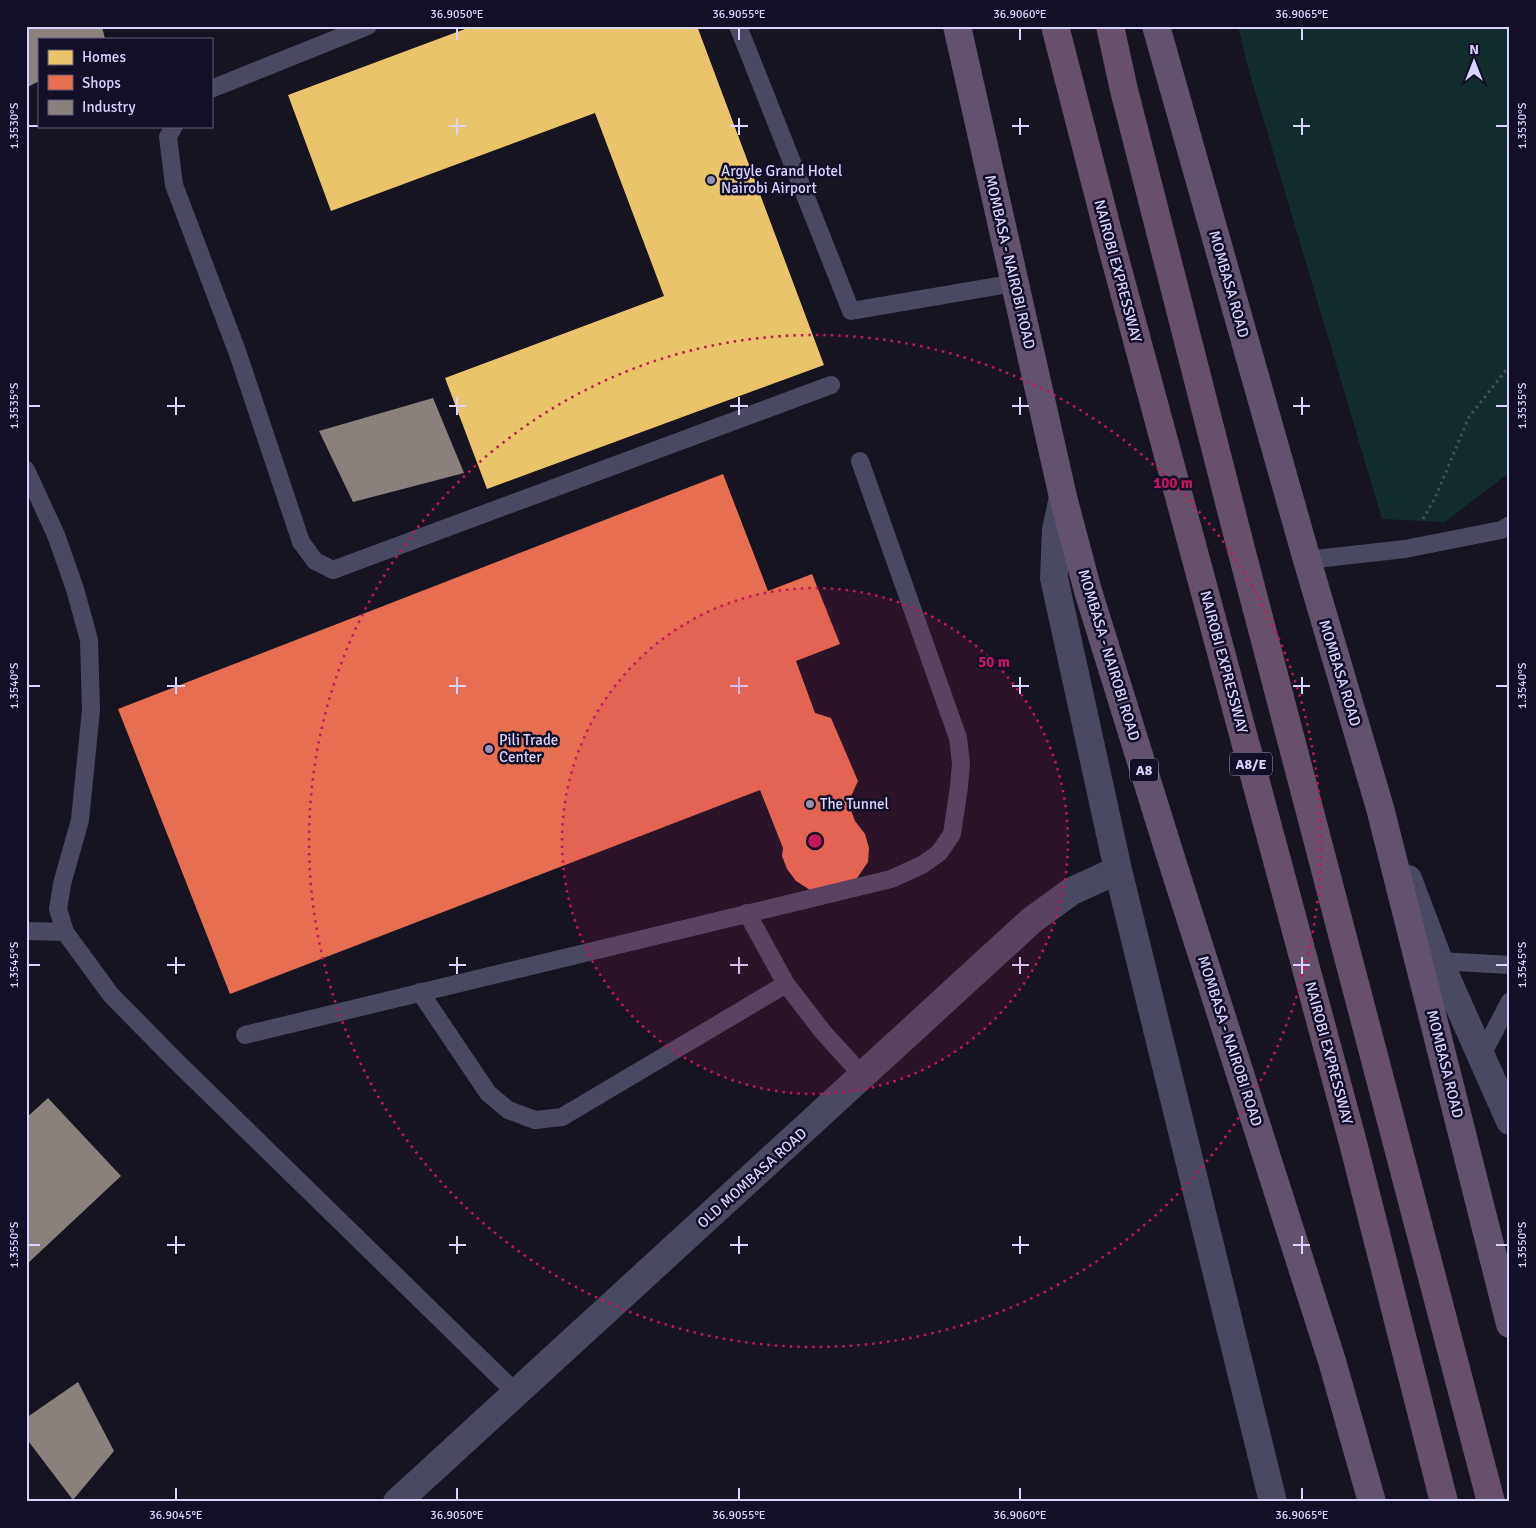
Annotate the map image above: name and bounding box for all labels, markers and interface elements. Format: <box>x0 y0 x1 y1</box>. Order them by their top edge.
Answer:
text: 36.9050°E <box>430 7 484 22</box>
text: 36.9055°E <box>712 7 766 22</box>
text: 36.9060°E <box>993 7 1047 22</box>
text: 36.9065°E <box>1275 7 1329 22</box>
legend <box>38 38 212 128</box>
north arrow <box>1448 38 1498 88</box>
text: N <box>1469 41 1479 58</box>
text: Homes <box>82 48 126 66</box>
text: Shops <box>82 74 121 92</box>
text: Industry <box>82 98 135 116</box>
text: 1.3530°S <box>7 102 22 149</box>
text: 1.3530°S <box>1515 102 1530 149</box>
place label: Argyle Grand Hotel Nairobi Airport <box>721 162 842 197</box>
street label: MOMBASA - NAIROBI ROAD <box>981 173 1039 351</box>
marker: Argyle Grand Hotel Nairobi Airport <box>705 174 717 186</box>
street label: NAIROBI EXPRESSWAY <box>1090 198 1146 345</box>
street label: MOMBASA ROAD <box>1205 228 1253 340</box>
text: 1.3535°S <box>7 382 22 429</box>
text: 1.3535°S <box>1515 382 1530 429</box>
text: 100 m <box>1153 474 1193 492</box>
street label: MOMBASA - NAIROBI ROAD <box>1074 567 1144 743</box>
street label: NAIROBI EXPRESSWAY <box>1196 589 1252 736</box>
street label: MOMBASA ROAD <box>1315 618 1365 728</box>
text: 50 m <box>978 653 1010 671</box>
text: 1.3540°S <box>7 662 22 709</box>
text: 1.3540°S <box>1515 662 1530 709</box>
place label: Pili Trade Center <box>499 731 558 766</box>
marker: Pili Trade Center <box>483 743 495 755</box>
road number: A8/E <box>1230 752 1272 776</box>
road number: A8 <box>1130 758 1158 782</box>
place label: The Tunnel <box>820 795 889 813</box>
marker: The Tunnel <box>804 798 816 810</box>
centre of rings <box>806 832 824 850</box>
text: 1.3545°S <box>7 941 22 988</box>
text: 1.3545°S <box>1515 941 1530 988</box>
street label: MOMBASA - NAIROBI ROAD <box>1194 953 1266 1129</box>
street label: NAIROBI EXPRESSWAY <box>1301 980 1357 1127</box>
street label: MOMBASA ROAD <box>1423 1008 1467 1120</box>
street label: OLD MOMBASA ROAD <box>694 1124 810 1232</box>
text: 1.3550°S <box>7 1221 22 1268</box>
text: 1.3550°S <box>1515 1221 1530 1268</box>
text: 36.9045°E <box>149 1508 203 1523</box>
text: 36.9050°E <box>430 1508 484 1523</box>
text: 36.9055°E <box>712 1508 766 1523</box>
text: 36.9060°E <box>993 1508 1047 1523</box>
text: 36.9065°E <box>1275 1508 1329 1523</box>

